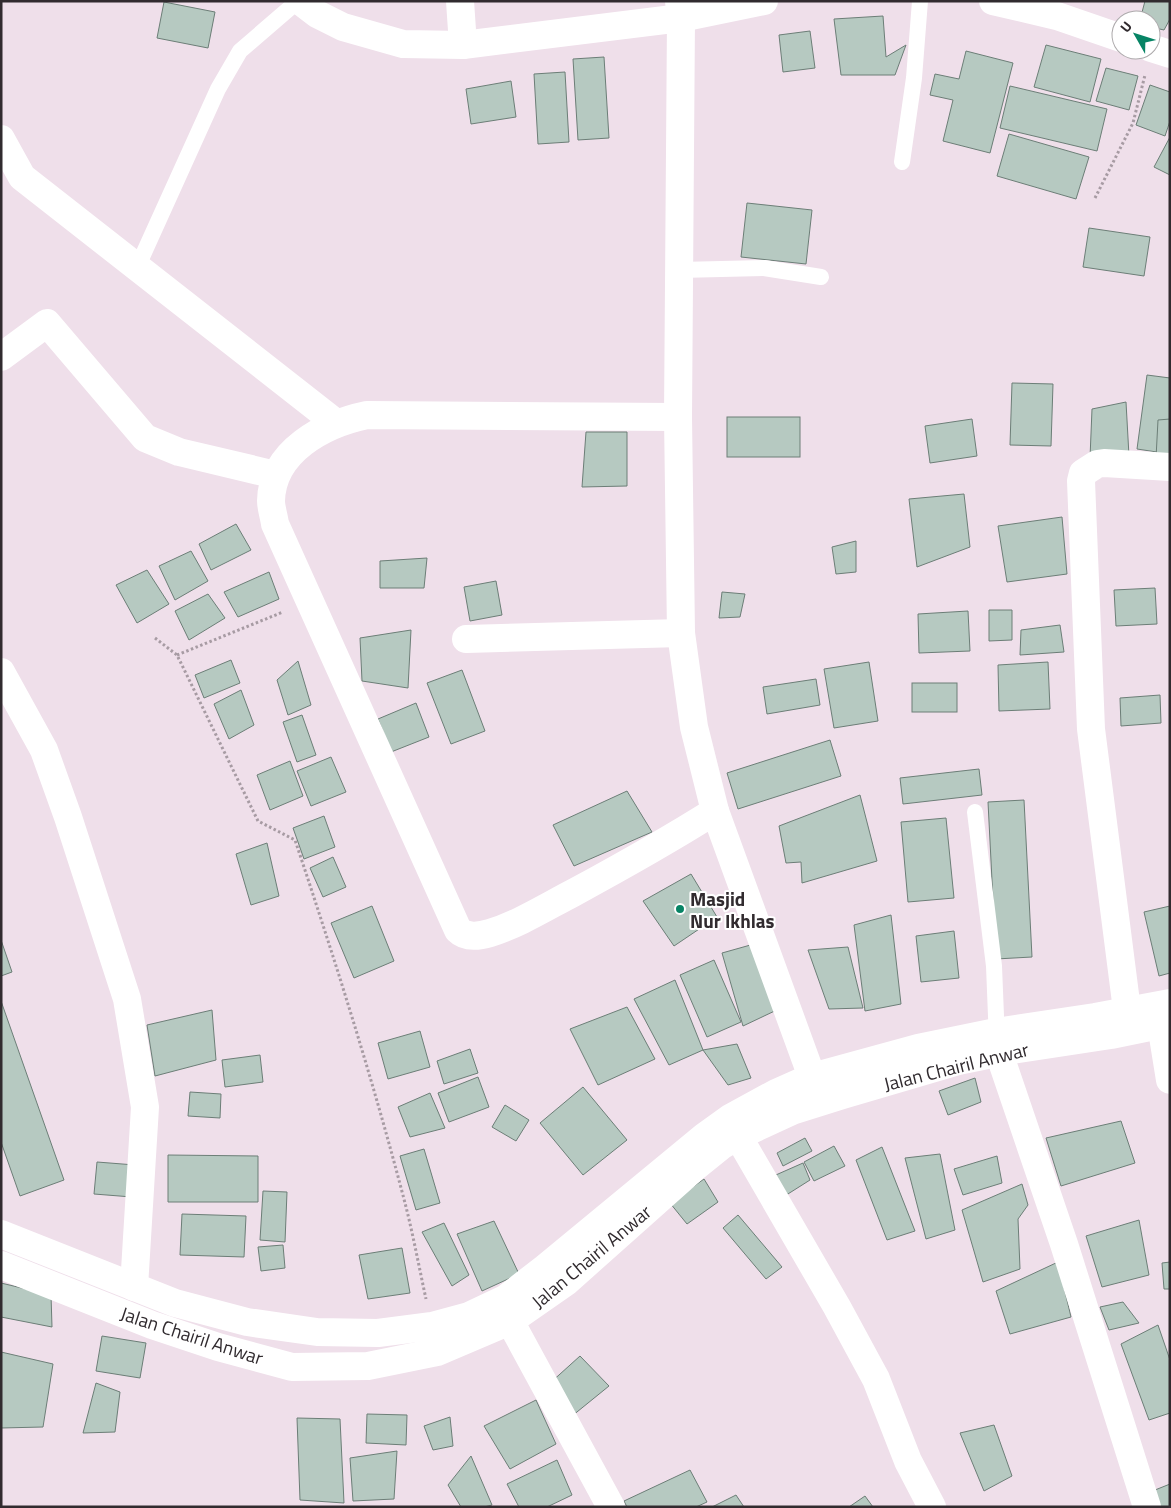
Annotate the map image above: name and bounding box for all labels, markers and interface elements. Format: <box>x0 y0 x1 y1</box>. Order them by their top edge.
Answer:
north arrow <box>1111 10 1161 60</box>
text: U <box>1114 16 1137 37</box>
place label: Masjid Nur Ikhlas <box>690 884 774 935</box>
marker: Masjid Nur Ikhlas <box>674 903 686 915</box>
street label: Jalan Chairil Anwar <box>880 1034 1032 1098</box>
street label: Jalan Chairil Anwar <box>525 1197 658 1315</box>
street label: Jalan Chairil Anwar <box>117 1298 268 1372</box>

